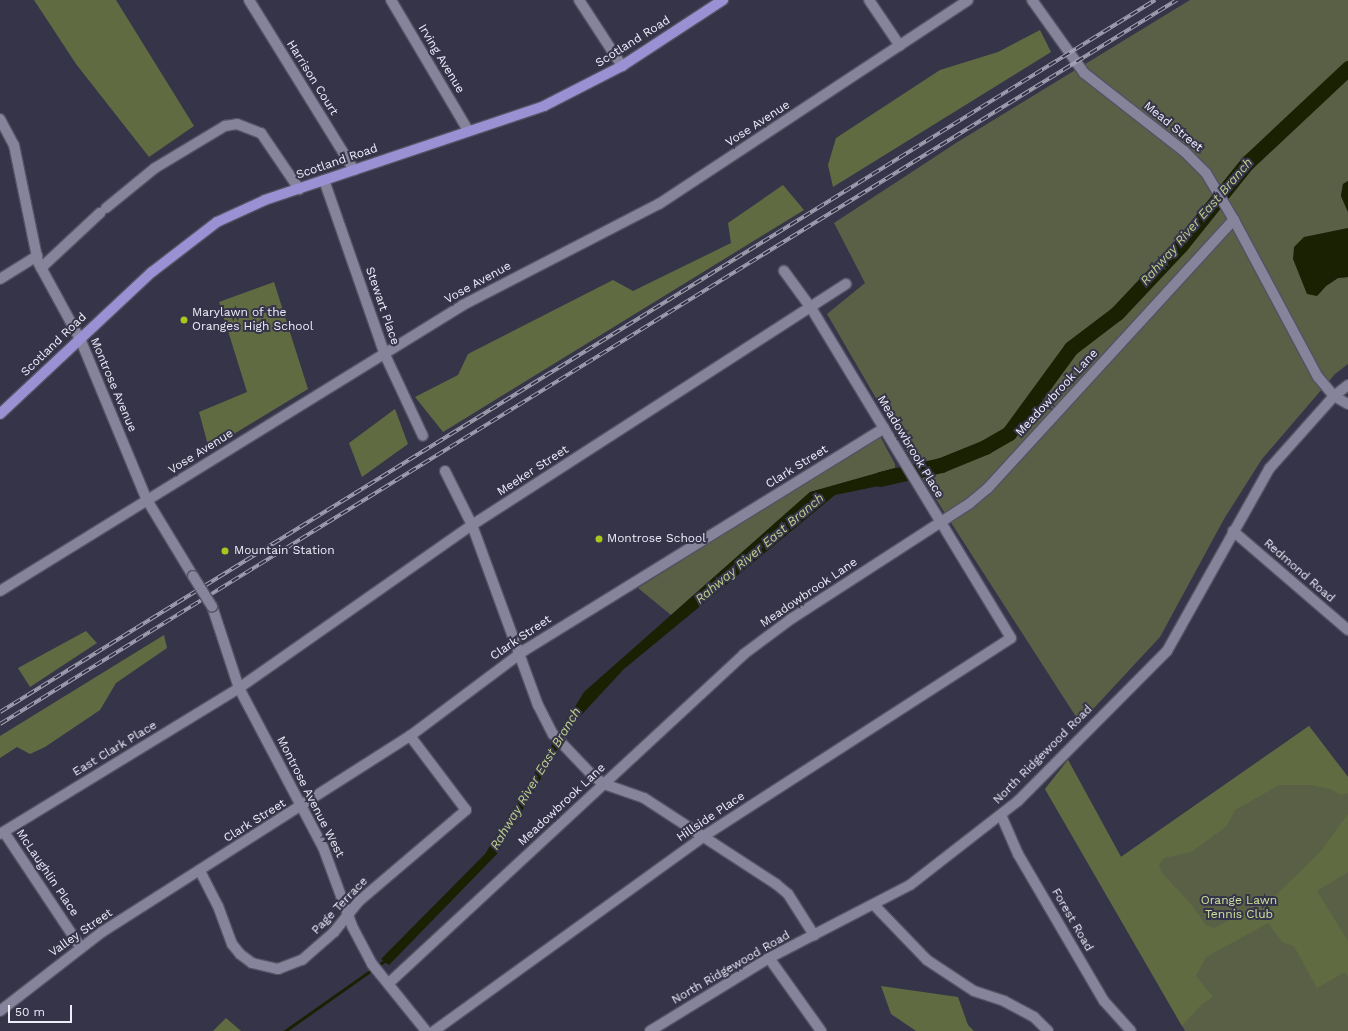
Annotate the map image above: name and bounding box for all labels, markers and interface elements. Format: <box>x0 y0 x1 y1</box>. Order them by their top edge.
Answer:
street label: Scotland Road <box>593 13 673 71</box>
street label: Irving Avenue <box>415 22 467 96</box>
street label: Harrison Court <box>283 38 341 118</box>
street label: Vose Avenue <box>723 98 793 150</box>
street label: Mead Street <box>1141 99 1205 155</box>
street label: Scotland Road <box>294 141 380 183</box>
water label: Rahway River East Branch <box>1137 155 1257 289</box>
street label: Vose Avenue <box>442 259 514 307</box>
street label: Stewart Place <box>362 265 402 347</box>
place label: Marylawn of the Oranges High School <box>192 306 313 334</box>
street label: Scotland Road <box>18 310 90 380</box>
marker: Marylawn of the Oranges High School <box>179 315 189 325</box>
street label: Montrose Avenue <box>87 336 139 434</box>
street label: Meadowbrook Lane <box>1013 346 1101 440</box>
street label: Meadowbrook Place <box>874 393 946 501</box>
street label: Vose Avenue <box>166 426 236 478</box>
street label: Meeker Street <box>494 442 572 500</box>
street label: Clark Street <box>763 442 831 492</box>
water label: Rahway River East Branch <box>692 490 828 608</box>
place label: Montrose School <box>607 532 706 546</box>
marker: Montrose School <box>594 534 604 544</box>
street label: Redmond Road <box>1261 536 1337 606</box>
place label: Mountain Station <box>234 544 335 558</box>
marker: Mountain Station <box>219 545 231 557</box>
street label: Meadowbrook Lane <box>758 555 860 631</box>
street label: Clark Street <box>488 612 554 664</box>
street label: North Ridgewood Road <box>991 703 1095 807</box>
water label: Rahway River East Branch <box>487 705 585 853</box>
street label: East Clark Place <box>70 718 160 780</box>
street label: Montrose Avenue West <box>273 734 347 860</box>
street label: Meadowbrook Lane <box>515 761 609 849</box>
street label: Hillside Place <box>674 789 748 845</box>
street label: Clark Street <box>221 796 289 846</box>
street label: McLaughlin Place <box>13 827 81 919</box>
street label: Page Terrace <box>309 874 371 938</box>
street label: Forest Road <box>1048 886 1096 954</box>
park label: Orange Lawn Tennis Club <box>1201 894 1277 922</box>
street label: Valley Street <box>46 906 116 960</box>
street label: North Ridgewood Road <box>669 928 793 1008</box>
scale bar <box>10 997 74 1023</box>
text: 50 m <box>15 1005 45 1019</box>

